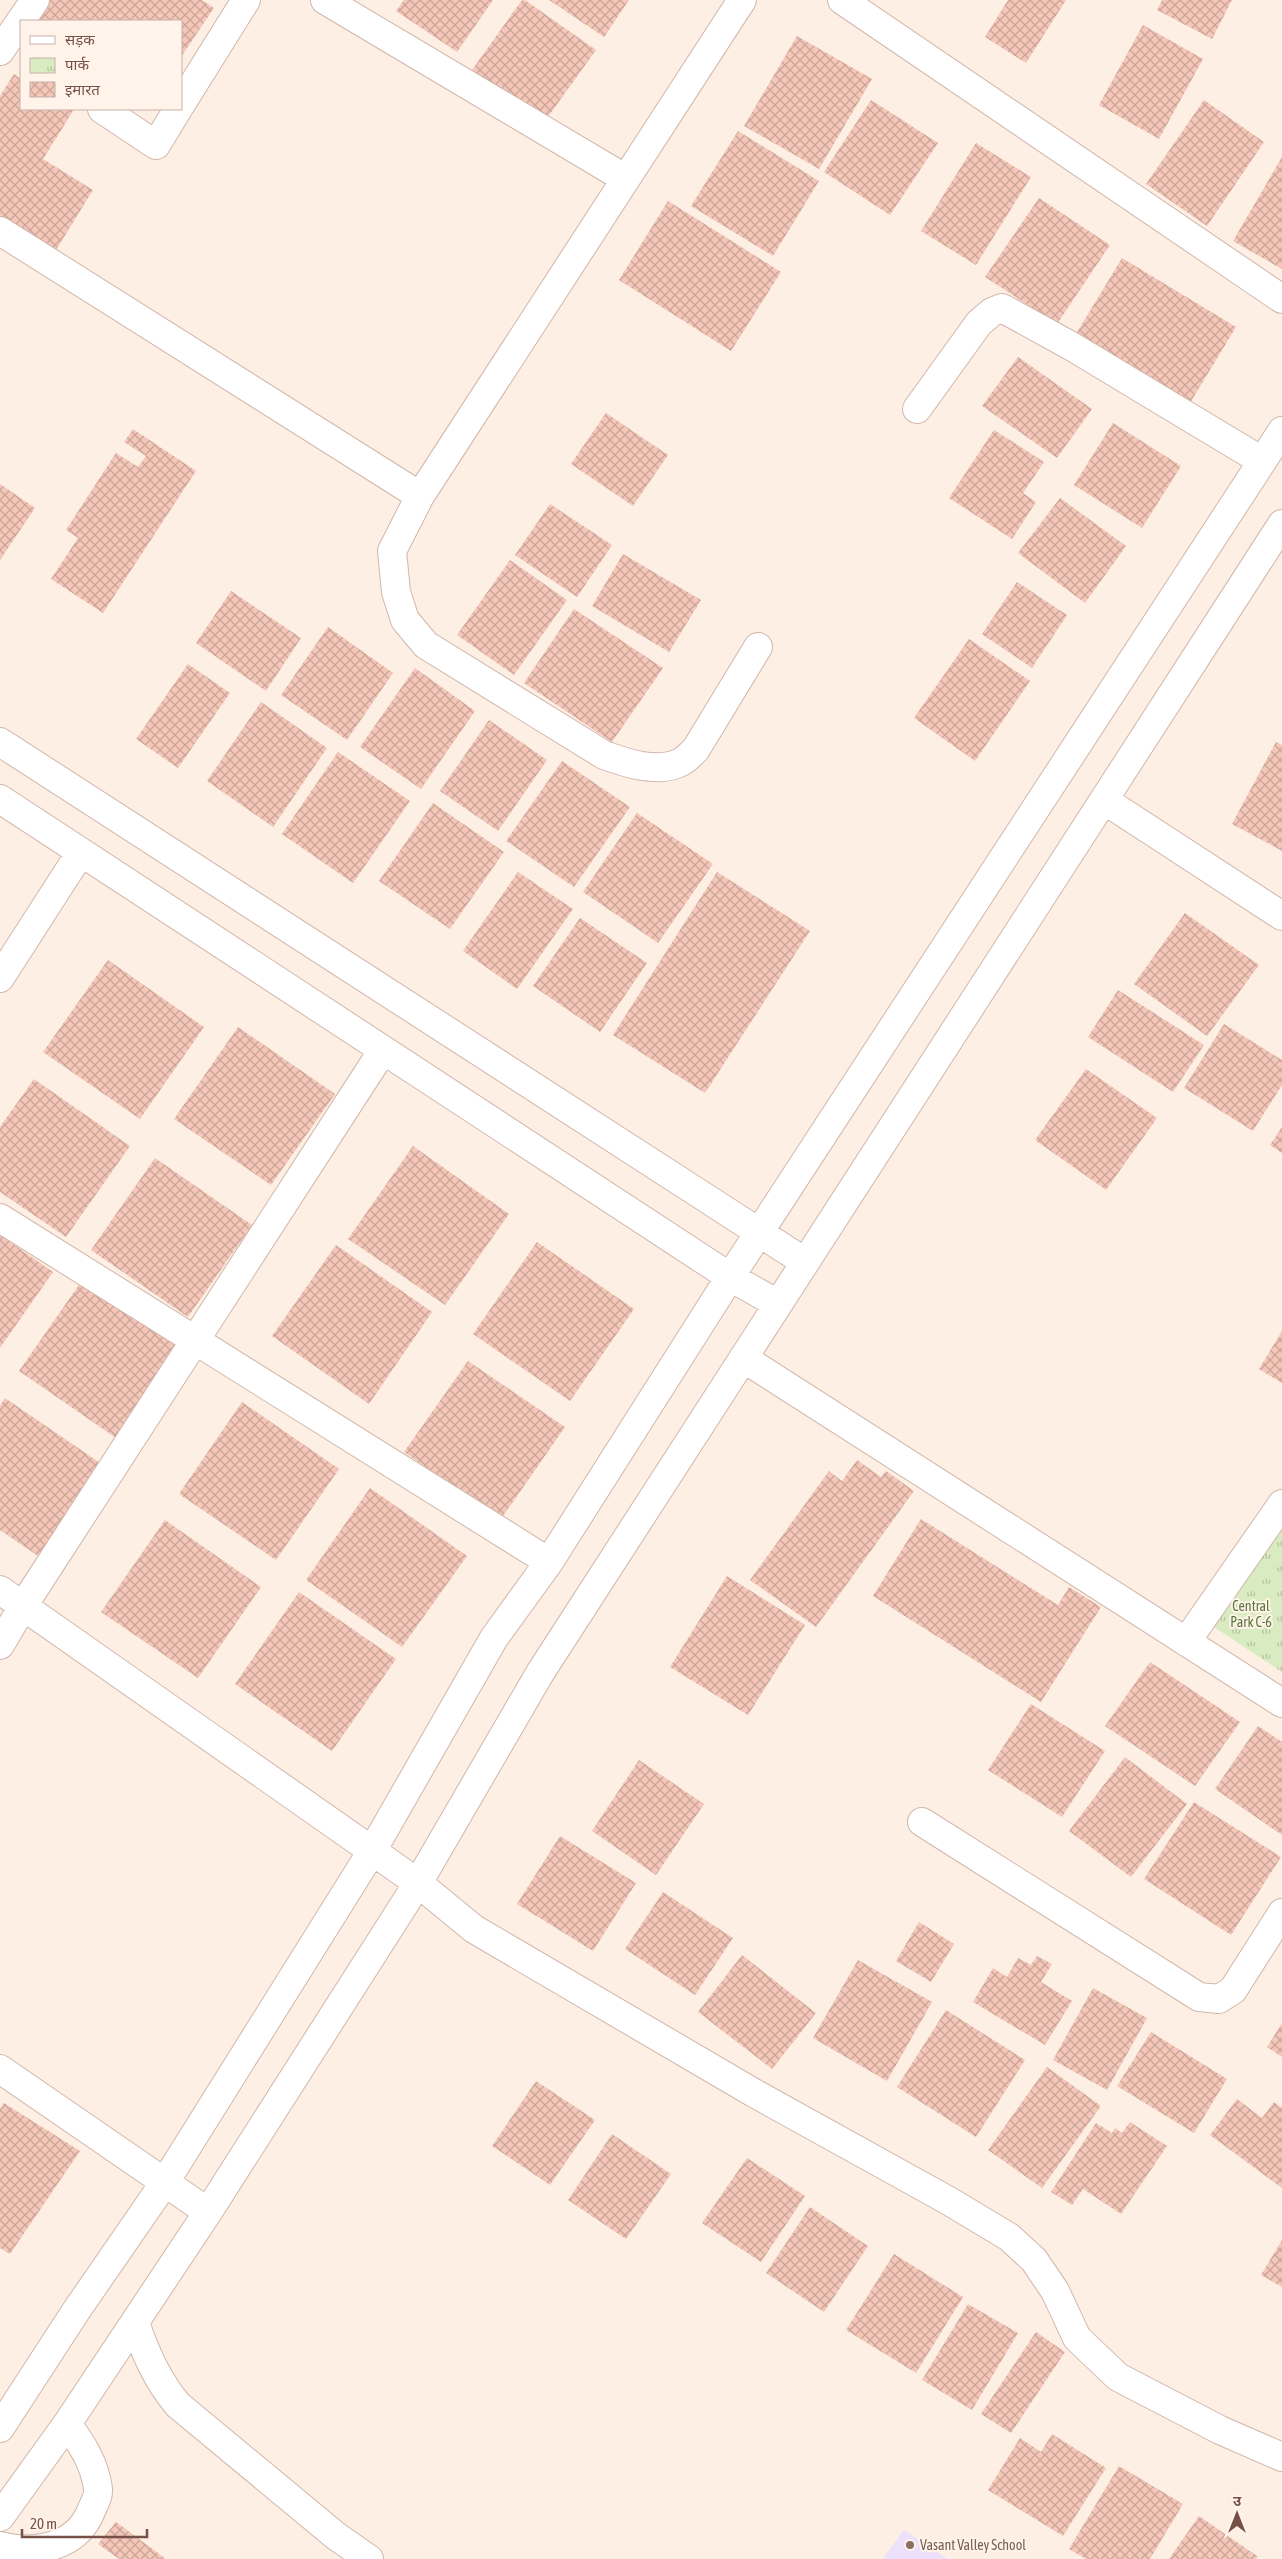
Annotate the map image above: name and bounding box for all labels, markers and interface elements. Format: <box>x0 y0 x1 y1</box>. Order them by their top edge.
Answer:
legend <box>20 20 182 110</box>
text: सड़क <box>65 31 95 48</box>
text: पार्क <box>65 56 89 73</box>
text: इमारत <box>65 81 100 98</box>
park label: Central Park C-6 <box>1230 1598 1272 1630</box>
north arrow <box>1212 2489 1262 2539</box>
text: उ <box>1233 2493 1242 2509</box>
scale bar <box>22 2506 148 2538</box>
text: 20 m <box>30 2515 57 2532</box>
place label: Vasant Valley School <box>920 2537 1026 2553</box>
marker: Vasant Valley School <box>904 2539 916 2551</box>

